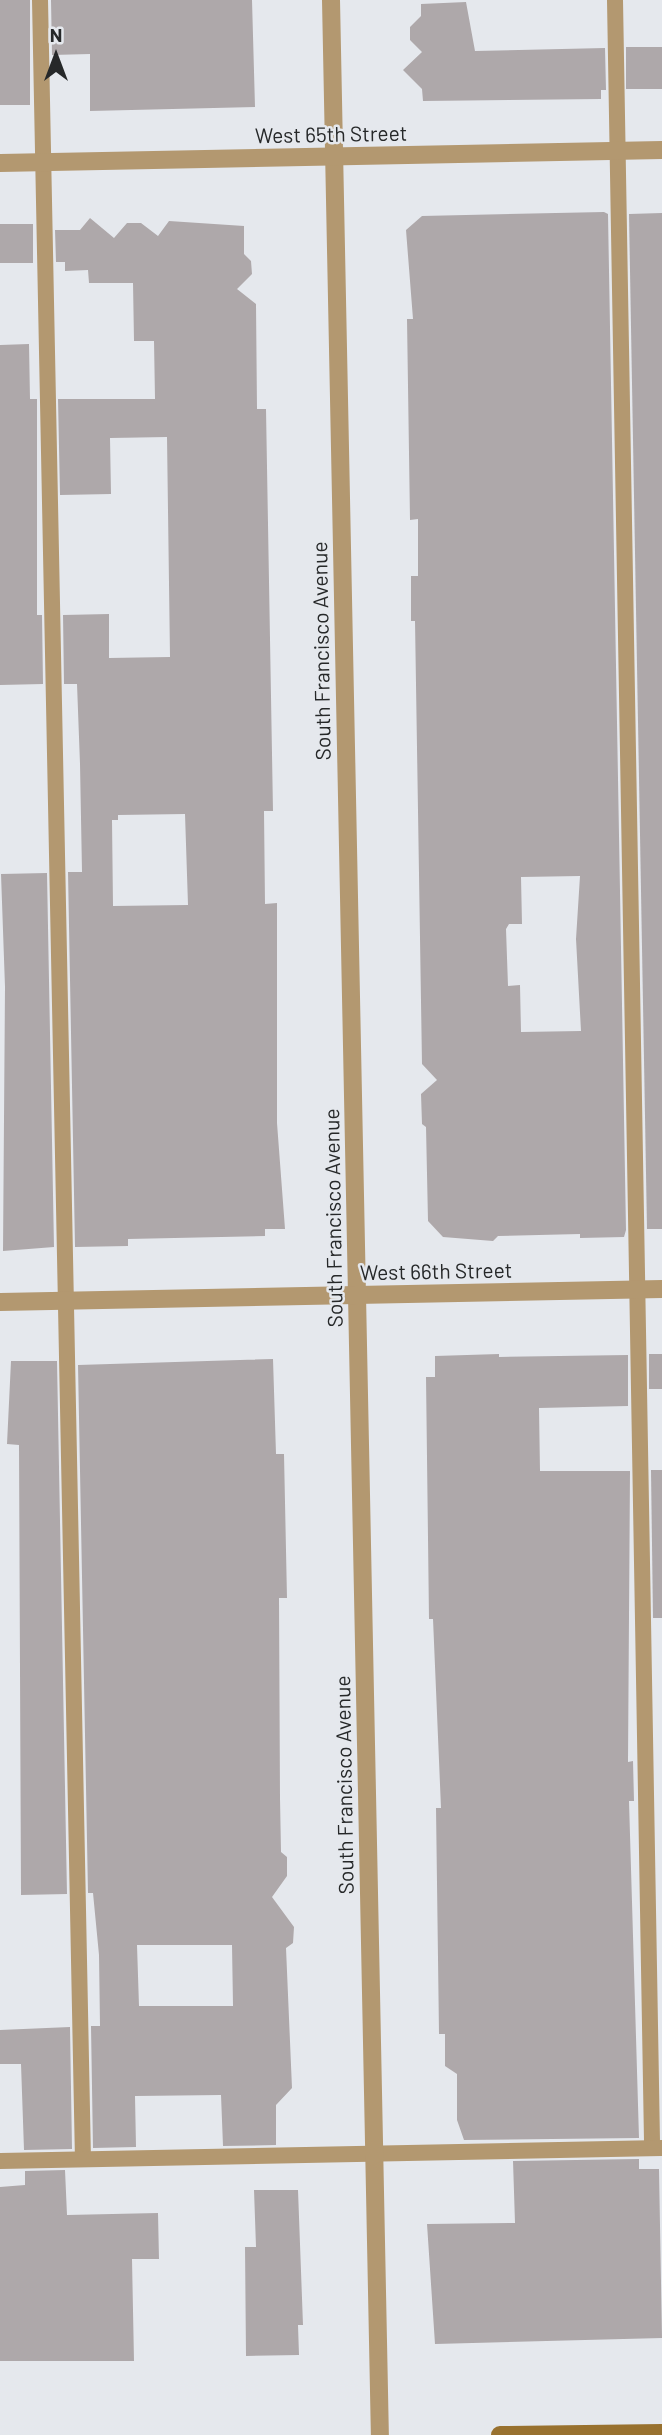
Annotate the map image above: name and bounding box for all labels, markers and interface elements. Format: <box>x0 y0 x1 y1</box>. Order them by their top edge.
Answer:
north arrow <box>21 21 91 91</box>
text: N <box>50 23 62 46</box>
street label: West 65th Street <box>255 120 407 148</box>
street label: South Francisco Avenue <box>306 541 336 761</box>
street label: South Francisco Avenue <box>318 1108 348 1328</box>
street label: West 66th Street <box>360 1257 512 1285</box>
street label: South Francisco Avenue <box>329 1675 359 1895</box>

